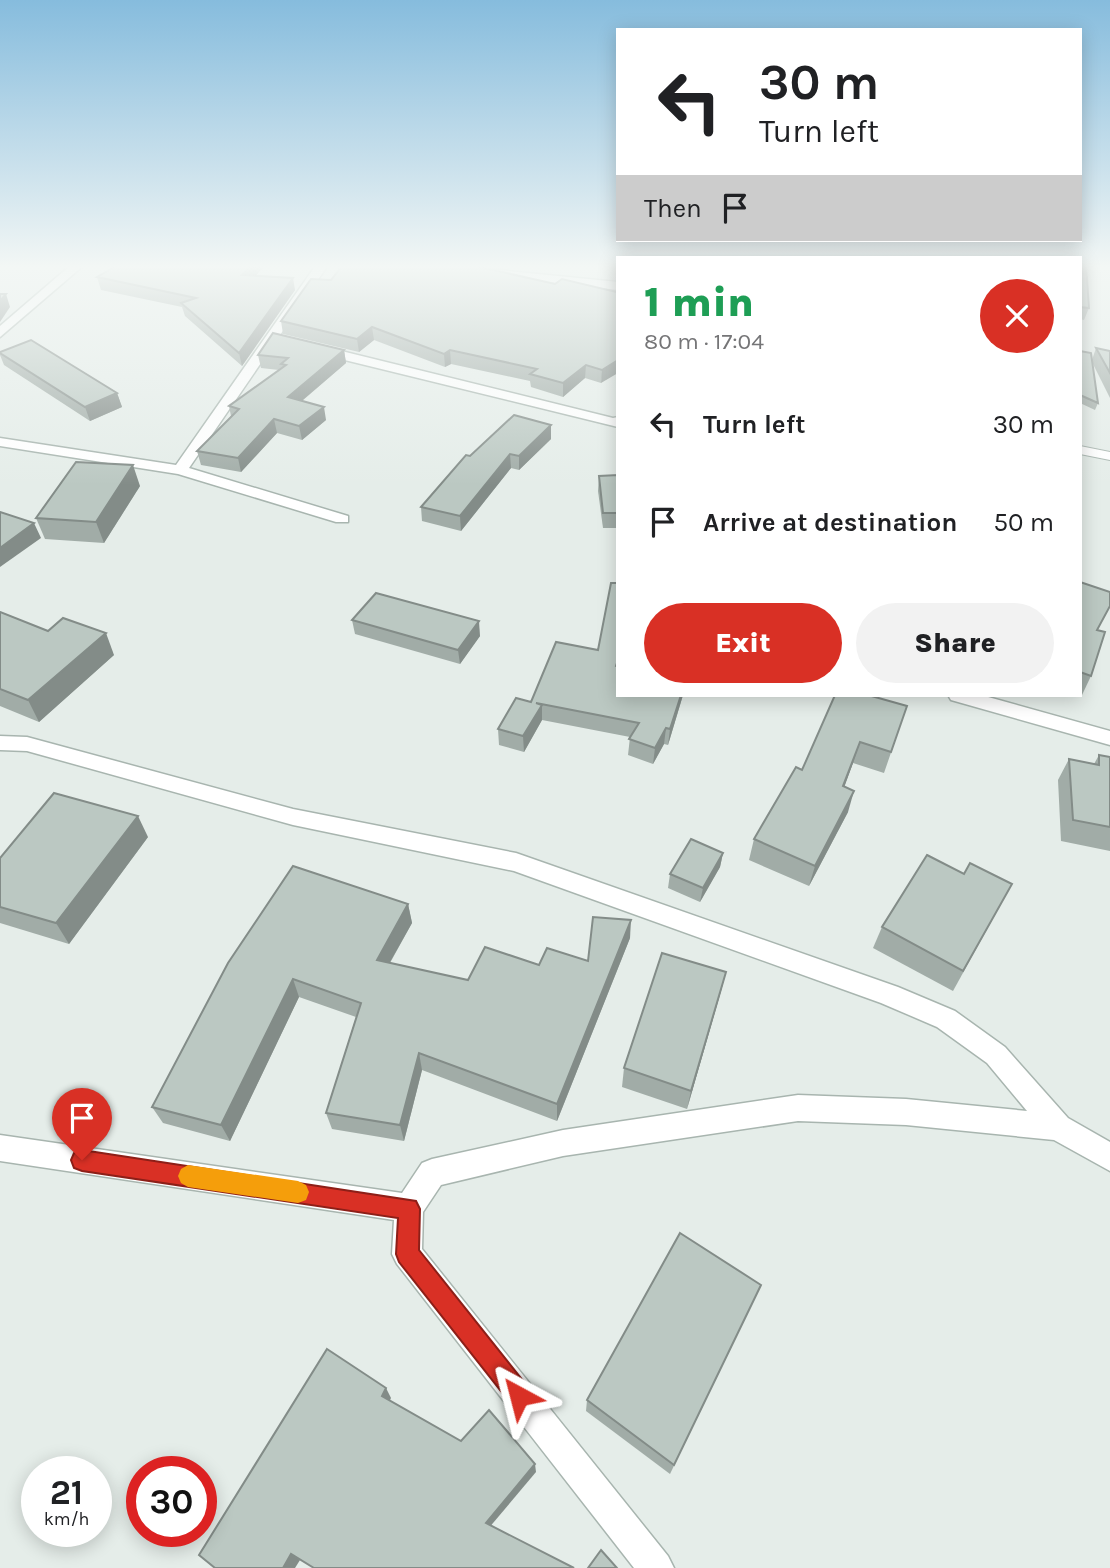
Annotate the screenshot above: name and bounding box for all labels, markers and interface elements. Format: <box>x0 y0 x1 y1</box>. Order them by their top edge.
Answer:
text: 30 m <box>759 54 879 111</box>
icon: left <box>644 56 735 147</box>
text: Turn left <box>759 113 879 150</box>
icon: arrive <box>716 189 754 227</box>
text: Then <box>644 193 702 224</box>
text: 1 min <box>644 277 754 327</box>
button: close <box>980 279 1054 353</box>
text: 80 m · 17:04 <box>644 328 764 355</box>
icon: left <box>644 405 682 443</box>
text: Turn left <box>703 409 805 440</box>
text: 30 m <box>993 409 1054 440</box>
icon: arrive <box>644 503 682 541</box>
text: Arrive at destination <box>703 507 957 538</box>
text: 50 m <box>993 507 1054 538</box>
button: Exit <box>644 603 842 683</box>
button: Share <box>856 603 1054 683</box>
pin <box>52 1088 112 1160</box>
icon: arrive <box>63 1099 101 1137</box>
position arrow <box>482 1359 556 1433</box>
speed limit sign: 30 <box>126 1456 217 1547</box>
text: 21 <box>50 1472 83 1513</box>
text: km/h <box>44 1508 89 1530</box>

